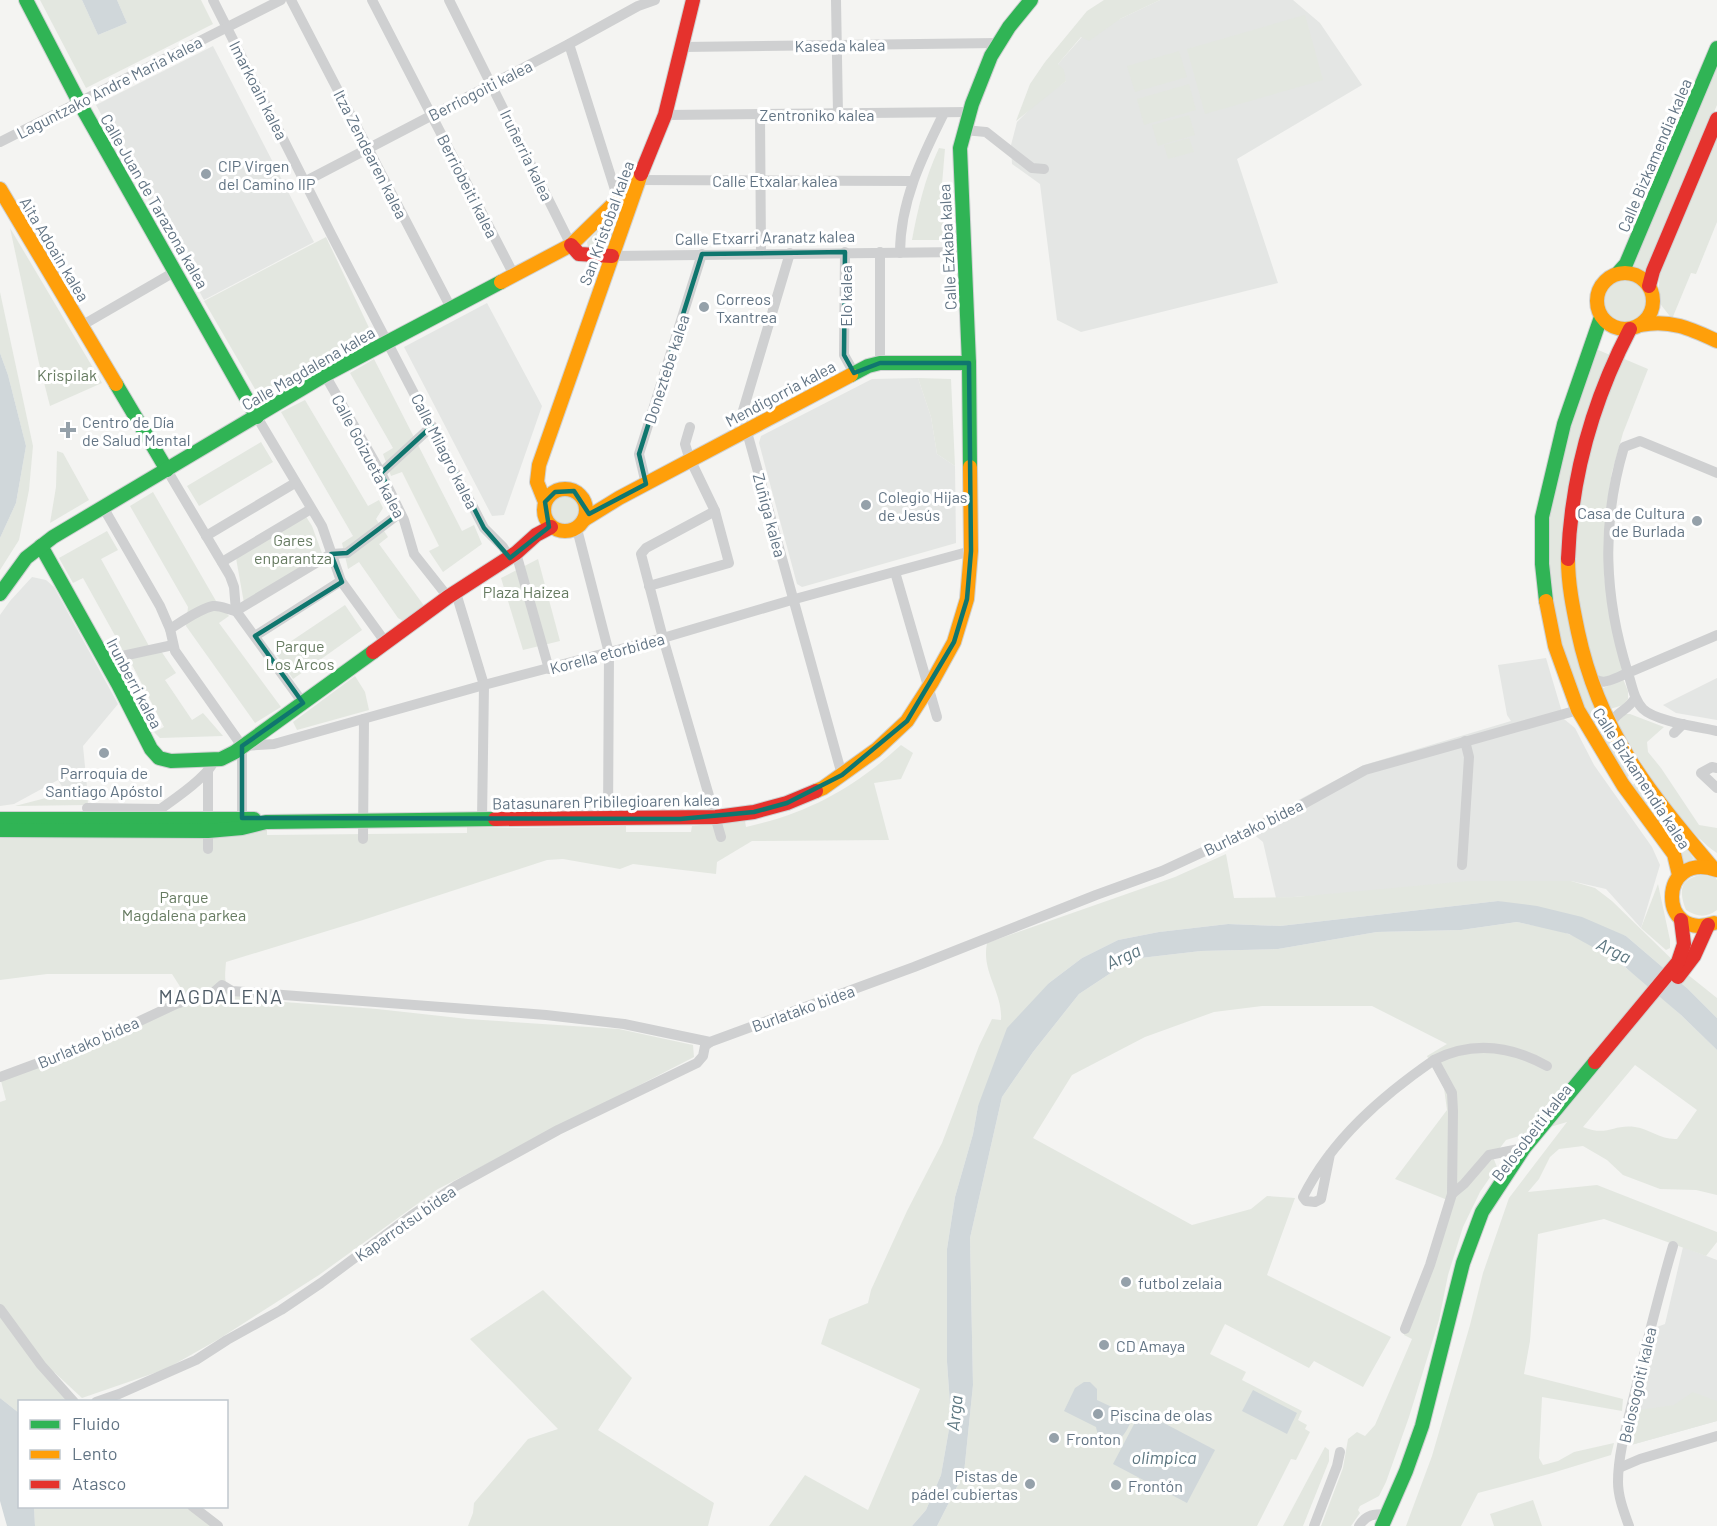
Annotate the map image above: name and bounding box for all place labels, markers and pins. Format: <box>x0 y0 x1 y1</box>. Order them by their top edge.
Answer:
place label: CIP Virgen del Camino IIP <box>218 156 315 193</box>
marker: CIP Virgen del Camino IIP <box>199 167 213 181</box>
place label: Correos Txantrea <box>716 289 777 326</box>
marker: Correos Txantrea <box>697 300 711 314</box>
place label: Centro de Día de Salud Mental <box>82 412 190 449</box>
marker: Centro de Día de Salud Mental <box>59 421 77 439</box>
place label: Colegio Hijas de Jesús <box>878 487 968 524</box>
marker: Colegio Hijas de Jesús <box>859 498 873 512</box>
place label: Casa de Cultura de Burlada <box>1577 503 1685 540</box>
marker: Casa de Cultura de Burlada <box>1690 514 1704 528</box>
marker: Parroquia de Santiago Apóstol <box>97 746 111 760</box>
place label: Parroquia de Santiago Apóstol <box>45 763 163 800</box>
place label: futbol zelaia <box>1138 1273 1222 1292</box>
marker: futbol zelaia <box>1119 1275 1133 1289</box>
place label: CD Amaya <box>1116 1336 1185 1355</box>
marker: CD Amaya <box>1097 1338 1111 1352</box>
place label: Piscina de olas <box>1110 1405 1212 1424</box>
marker: Piscina de olas <box>1091 1407 1105 1421</box>
place label: Fronton <box>1066 1429 1121 1448</box>
marker: Fronton <box>1047 1431 1061 1445</box>
place label: Pistas de pádel cubiertas <box>911 1466 1018 1503</box>
place label: Frontón <box>1128 1476 1183 1495</box>
marker: Pistas de pádel cubiertas <box>1023 1477 1037 1491</box>
marker: Frontón <box>1109 1478 1123 1492</box>

